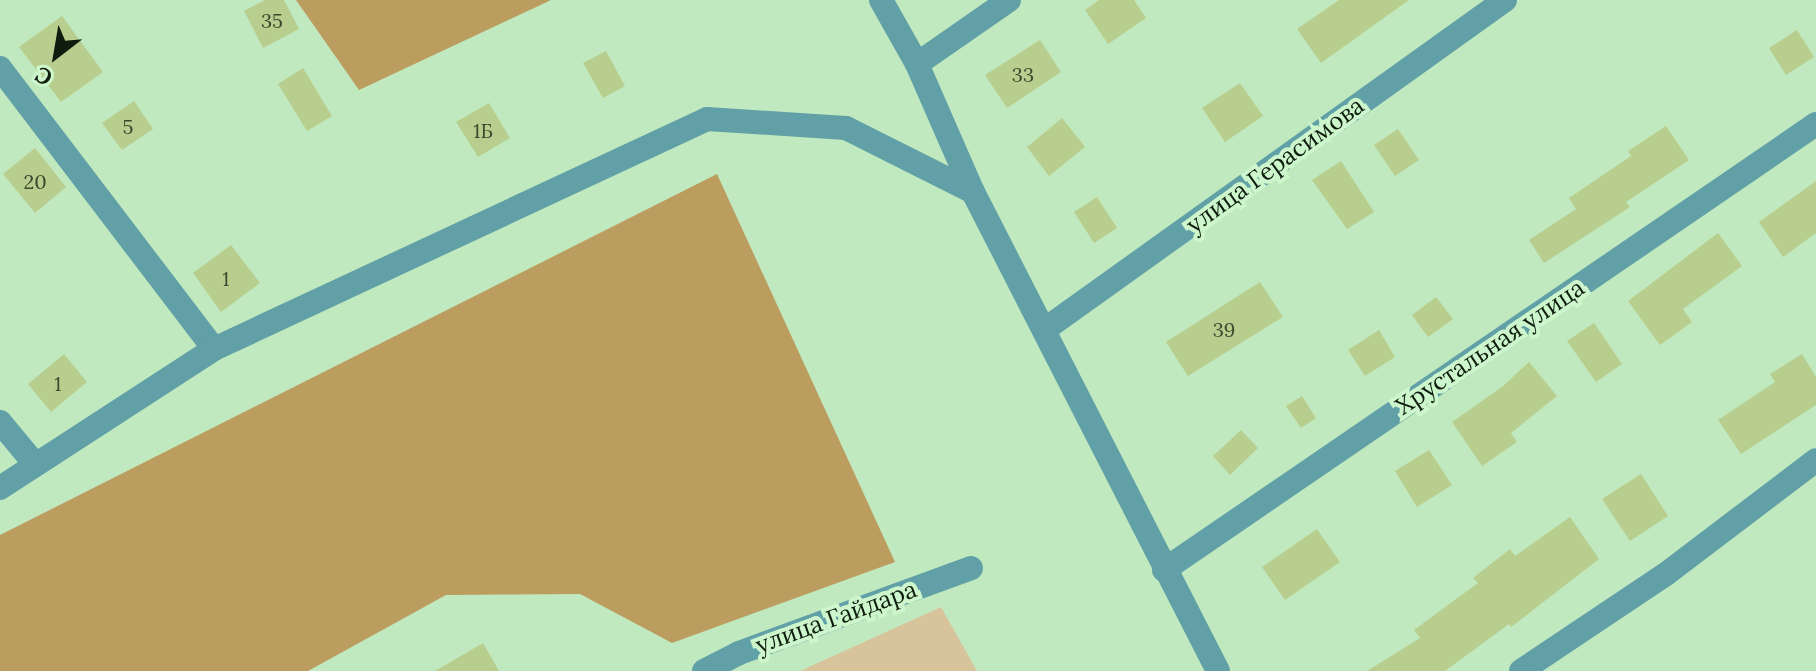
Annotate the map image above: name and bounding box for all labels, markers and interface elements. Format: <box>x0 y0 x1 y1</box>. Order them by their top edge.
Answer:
house number: 35 <box>261 8 283 32</box>
north arrow <box>16 16 96 96</box>
text: С <box>30 61 57 92</box>
house number: 33 <box>1012 62 1034 86</box>
street label: улица Герасимова <box>1181 91 1369 239</box>
house number: 5 <box>123 114 133 138</box>
house number: 1Б <box>473 118 493 142</box>
house number: 20 <box>23 169 47 193</box>
house number: 1 <box>222 266 230 290</box>
street label: Хрустальная улица <box>1390 273 1590 421</box>
house number: 39 <box>1213 317 1235 341</box>
house number: 1 <box>54 371 62 395</box>
street label: улица Гайдара <box>752 575 920 659</box>

